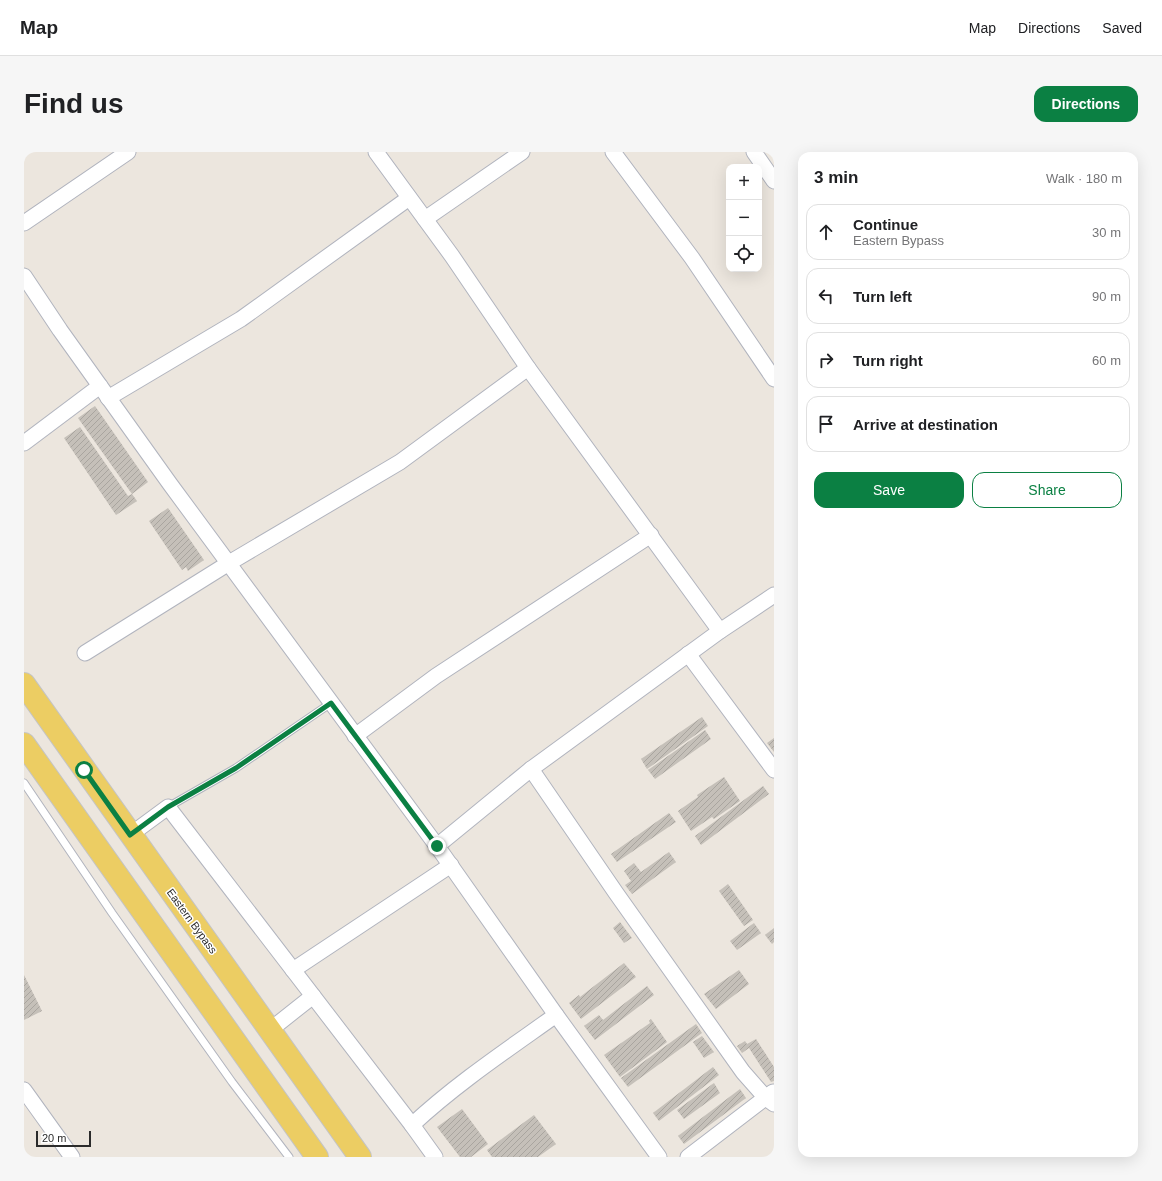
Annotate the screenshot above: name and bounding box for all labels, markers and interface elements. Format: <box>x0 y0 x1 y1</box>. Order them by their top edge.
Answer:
text: Map <box>20 17 58 38</box>
text: Map <box>969 20 996 36</box>
text: Directions <box>1018 20 1080 36</box>
text: Saved <box>1102 20 1142 36</box>
button: Directions <box>1034 86 1138 122</box>
text: Find us <box>24 88 124 119</box>
map controls <box>726 164 762 272</box>
button: + <box>726 164 762 200</box>
text: 3 min <box>814 168 858 187</box>
text: Walk · 180 m <box>1046 171 1122 186</box>
button: − <box>726 200 762 236</box>
text: Continue <box>853 216 918 233</box>
icon: ahead <box>815 221 837 243</box>
text: 30 m <box>1092 225 1121 240</box>
text: Eastern Bypass <box>853 233 944 248</box>
button: locate <box>726 236 762 272</box>
icon: left <box>815 285 837 307</box>
text: Turn left <box>853 288 912 305</box>
text: 90 m <box>1092 289 1121 304</box>
icon: right <box>815 349 837 371</box>
text: Turn right <box>853 352 923 369</box>
text: 60 m <box>1092 353 1121 368</box>
icon: arrive <box>815 413 837 435</box>
text: Arrive at destination <box>853 416 998 433</box>
button: Save <box>814 472 964 508</box>
button: Share <box>972 472 1122 508</box>
route start <box>75 761 93 779</box>
route end <box>428 837 446 855</box>
street label: Eastern Bypass <box>165 886 220 956</box>
scale bar <box>36 1129 91 1148</box>
text: 20 m <box>42 1132 66 1144</box>

